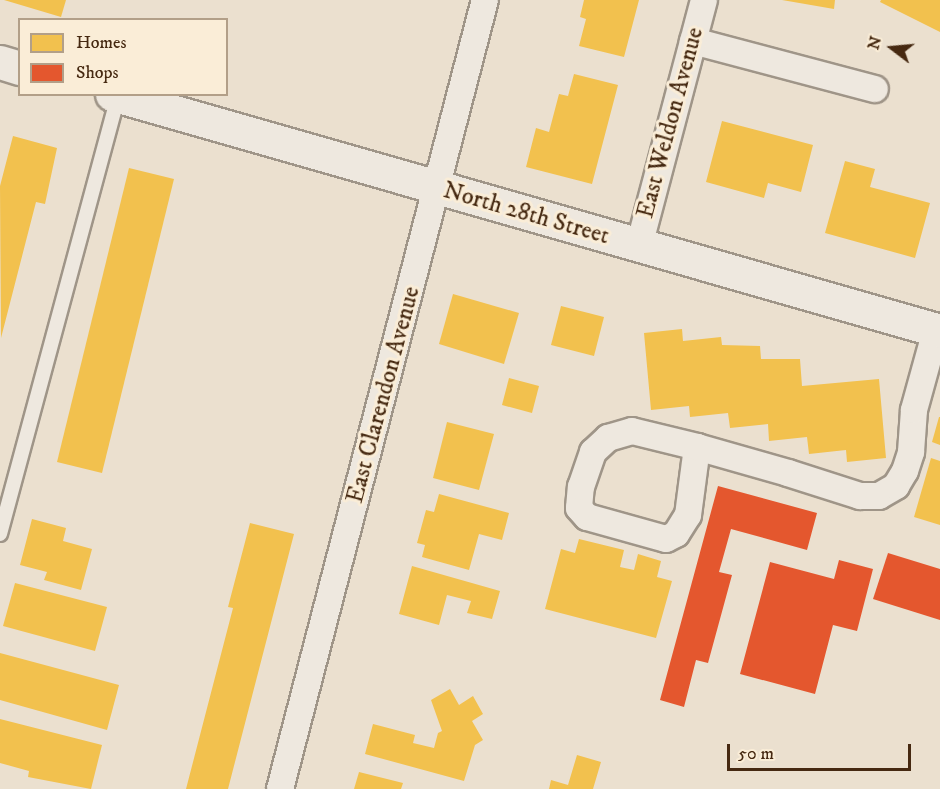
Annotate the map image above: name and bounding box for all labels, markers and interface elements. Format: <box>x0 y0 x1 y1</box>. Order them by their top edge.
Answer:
legend <box>18 18 228 96</box>
north arrow <box>862 18 922 78</box>
street label: East Weldon Avenue <box>632 24 710 222</box>
text: Homes <box>76 32 127 54</box>
text: N <box>863 34 886 52</box>
text: Shops <box>76 62 119 84</box>
street label: North 28th Street <box>440 177 612 251</box>
street label: East Clarendon Avenue <box>341 283 427 507</box>
scale bar <box>730 732 914 770</box>
text: 50 m <box>738 743 774 765</box>

